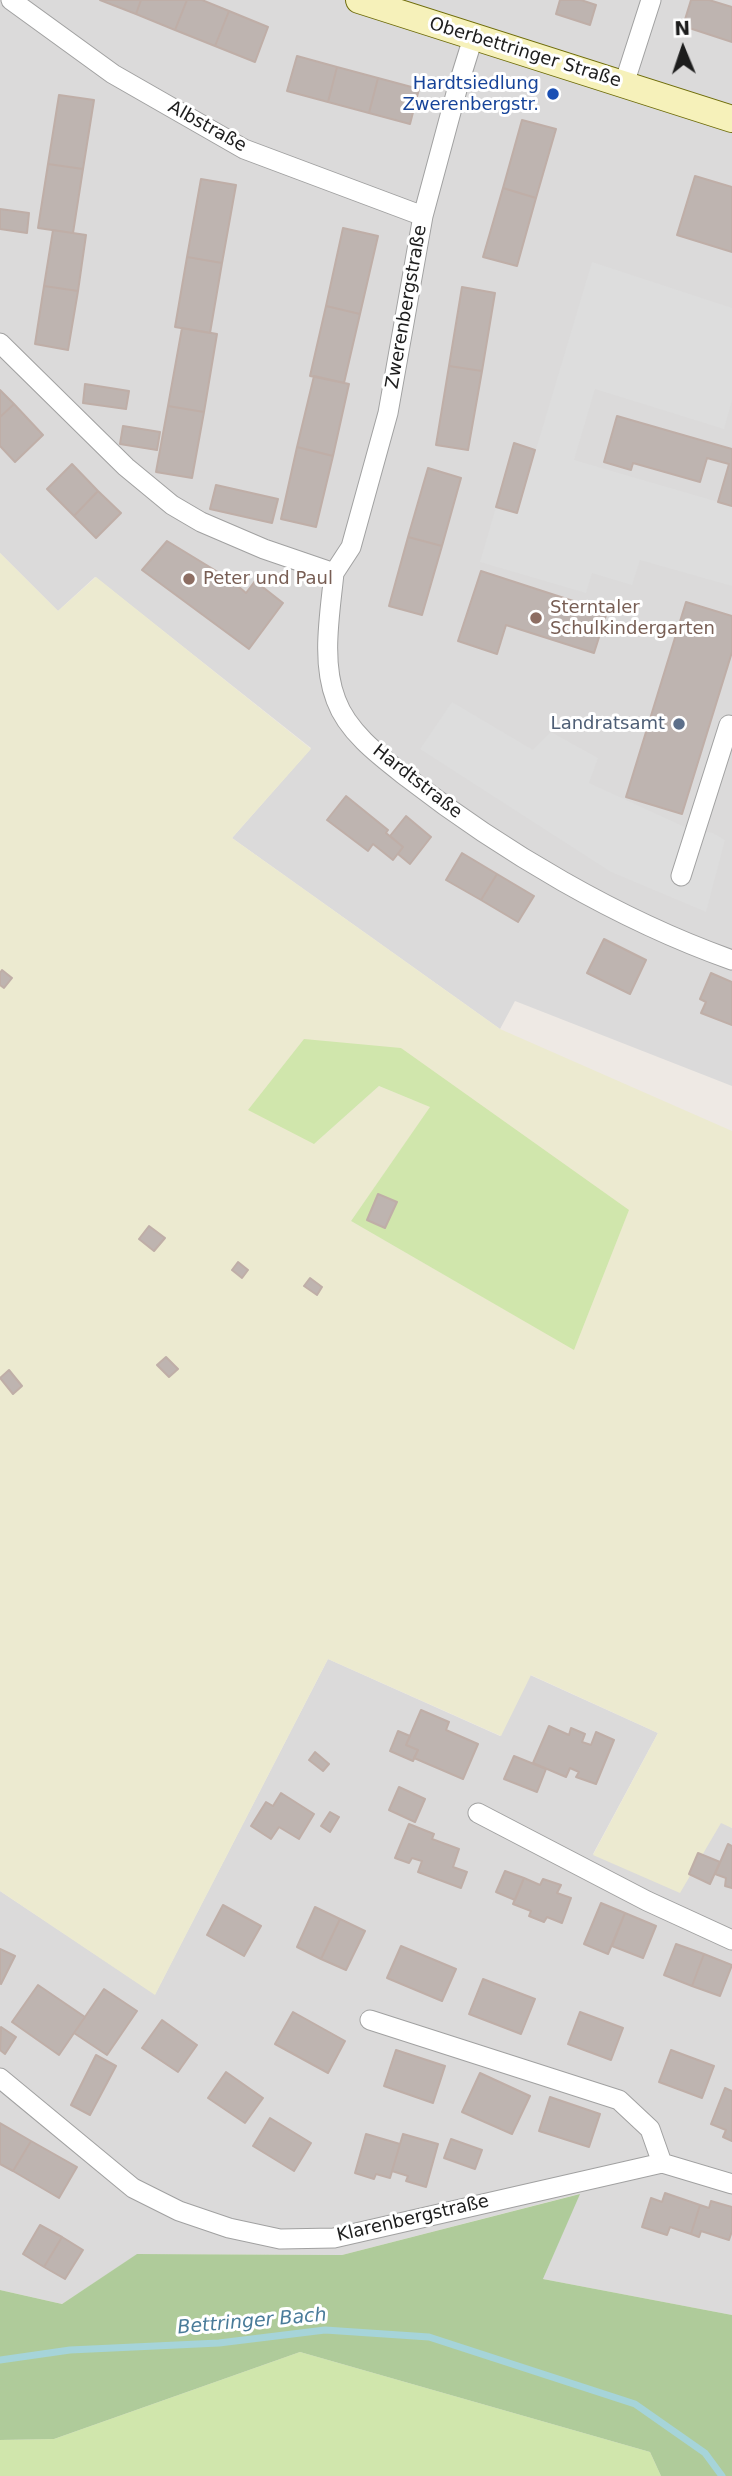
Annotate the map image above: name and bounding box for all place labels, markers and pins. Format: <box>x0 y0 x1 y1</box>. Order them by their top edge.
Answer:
place label: Hardtsiedlung Zwerenbergstr. <box>402 73 539 116</box>
marker: Hardtsiedlung Zwerenbergstr. <box>545 86 561 102</box>
place label: Peter und Paul <box>203 568 333 590</box>
marker: Peter und Paul <box>181 571 197 587</box>
place label: Sterntaler Schulkindergarten <box>550 597 715 640</box>
marker: Sterntaler Schulkindergarten <box>528 610 544 626</box>
place label: Landratsamt <box>551 713 665 735</box>
marker: Landratsamt <box>671 716 687 732</box>

